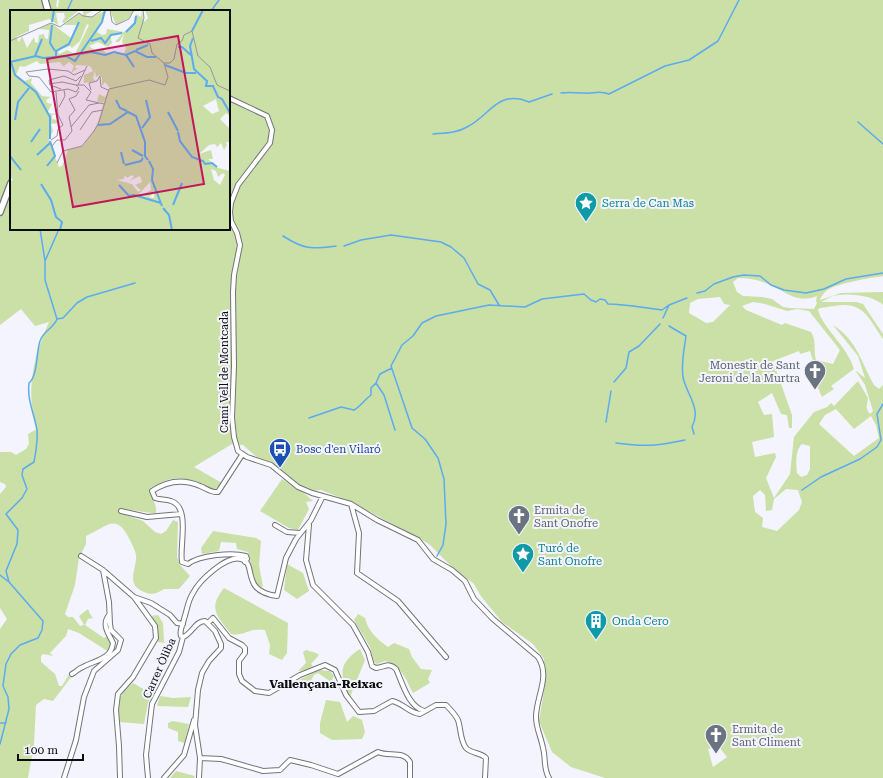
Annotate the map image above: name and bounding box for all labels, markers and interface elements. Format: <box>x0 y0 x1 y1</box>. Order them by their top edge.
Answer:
inset map <box>10 10 230 230</box>
place icon: Serra de Can Mas <box>573 190 599 223</box>
place label: Serra de Can Mas <box>602 197 694 210</box>
street label: Camí Vell de Montcada <box>218 311 231 433</box>
church icon: Monestir de Sant Jeroni de la Murtra <box>802 358 828 391</box>
place label: Monestir de Sant Jeroni de la Murtra <box>699 359 800 385</box>
bus stop icon: Bosc d'en Vilaró <box>267 436 293 469</box>
place label: Bosc d'en Vilaró <box>296 443 381 456</box>
church icon: Ermita de Sant Onofre <box>506 503 532 536</box>
place label: Ermita de Sant Onofre <box>534 504 598 530</box>
place icon: Turó de Sant Onofre <box>510 541 536 574</box>
place label: Turó de Sant Onofre <box>538 542 602 568</box>
building icon: Onda Cero <box>583 608 609 641</box>
place label: Onda Cero <box>612 615 669 628</box>
street label: Carrer Òliba <box>139 636 179 700</box>
district label: Vallençana-Reixac <box>269 677 383 691</box>
church icon: Ermita de Sant Climent <box>703 722 729 755</box>
place label: Ermita de Sant Climent <box>732 723 801 749</box>
scale bar <box>18 736 83 762</box>
text: 100 m <box>24 743 58 757</box>

